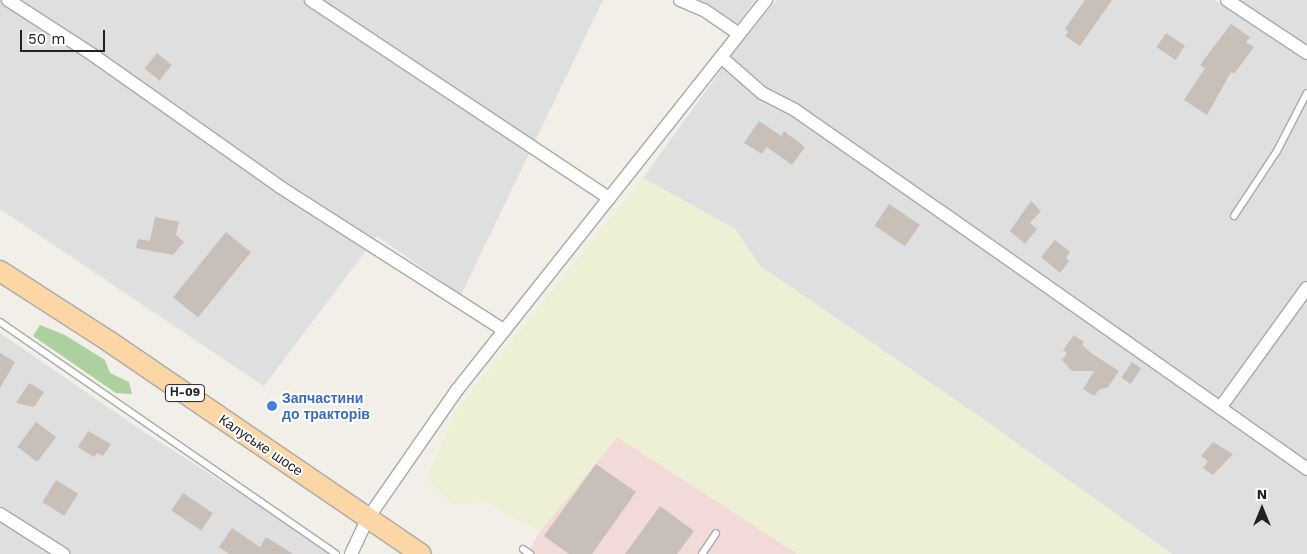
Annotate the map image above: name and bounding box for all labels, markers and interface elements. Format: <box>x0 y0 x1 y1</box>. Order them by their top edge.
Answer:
scale bar <box>22 20 108 52</box>
text: 50 m <box>28 30 65 48</box>
road number: Н-09 <box>164 383 206 402</box>
place label: Запчастини до тракторів <box>282 390 370 422</box>
marker: Запчастини до тракторів <box>266 400 278 412</box>
street label: Калуське шосе <box>216 411 306 479</box>
north arrow <box>1237 484 1287 534</box>
text: N <box>1257 486 1267 502</box>

